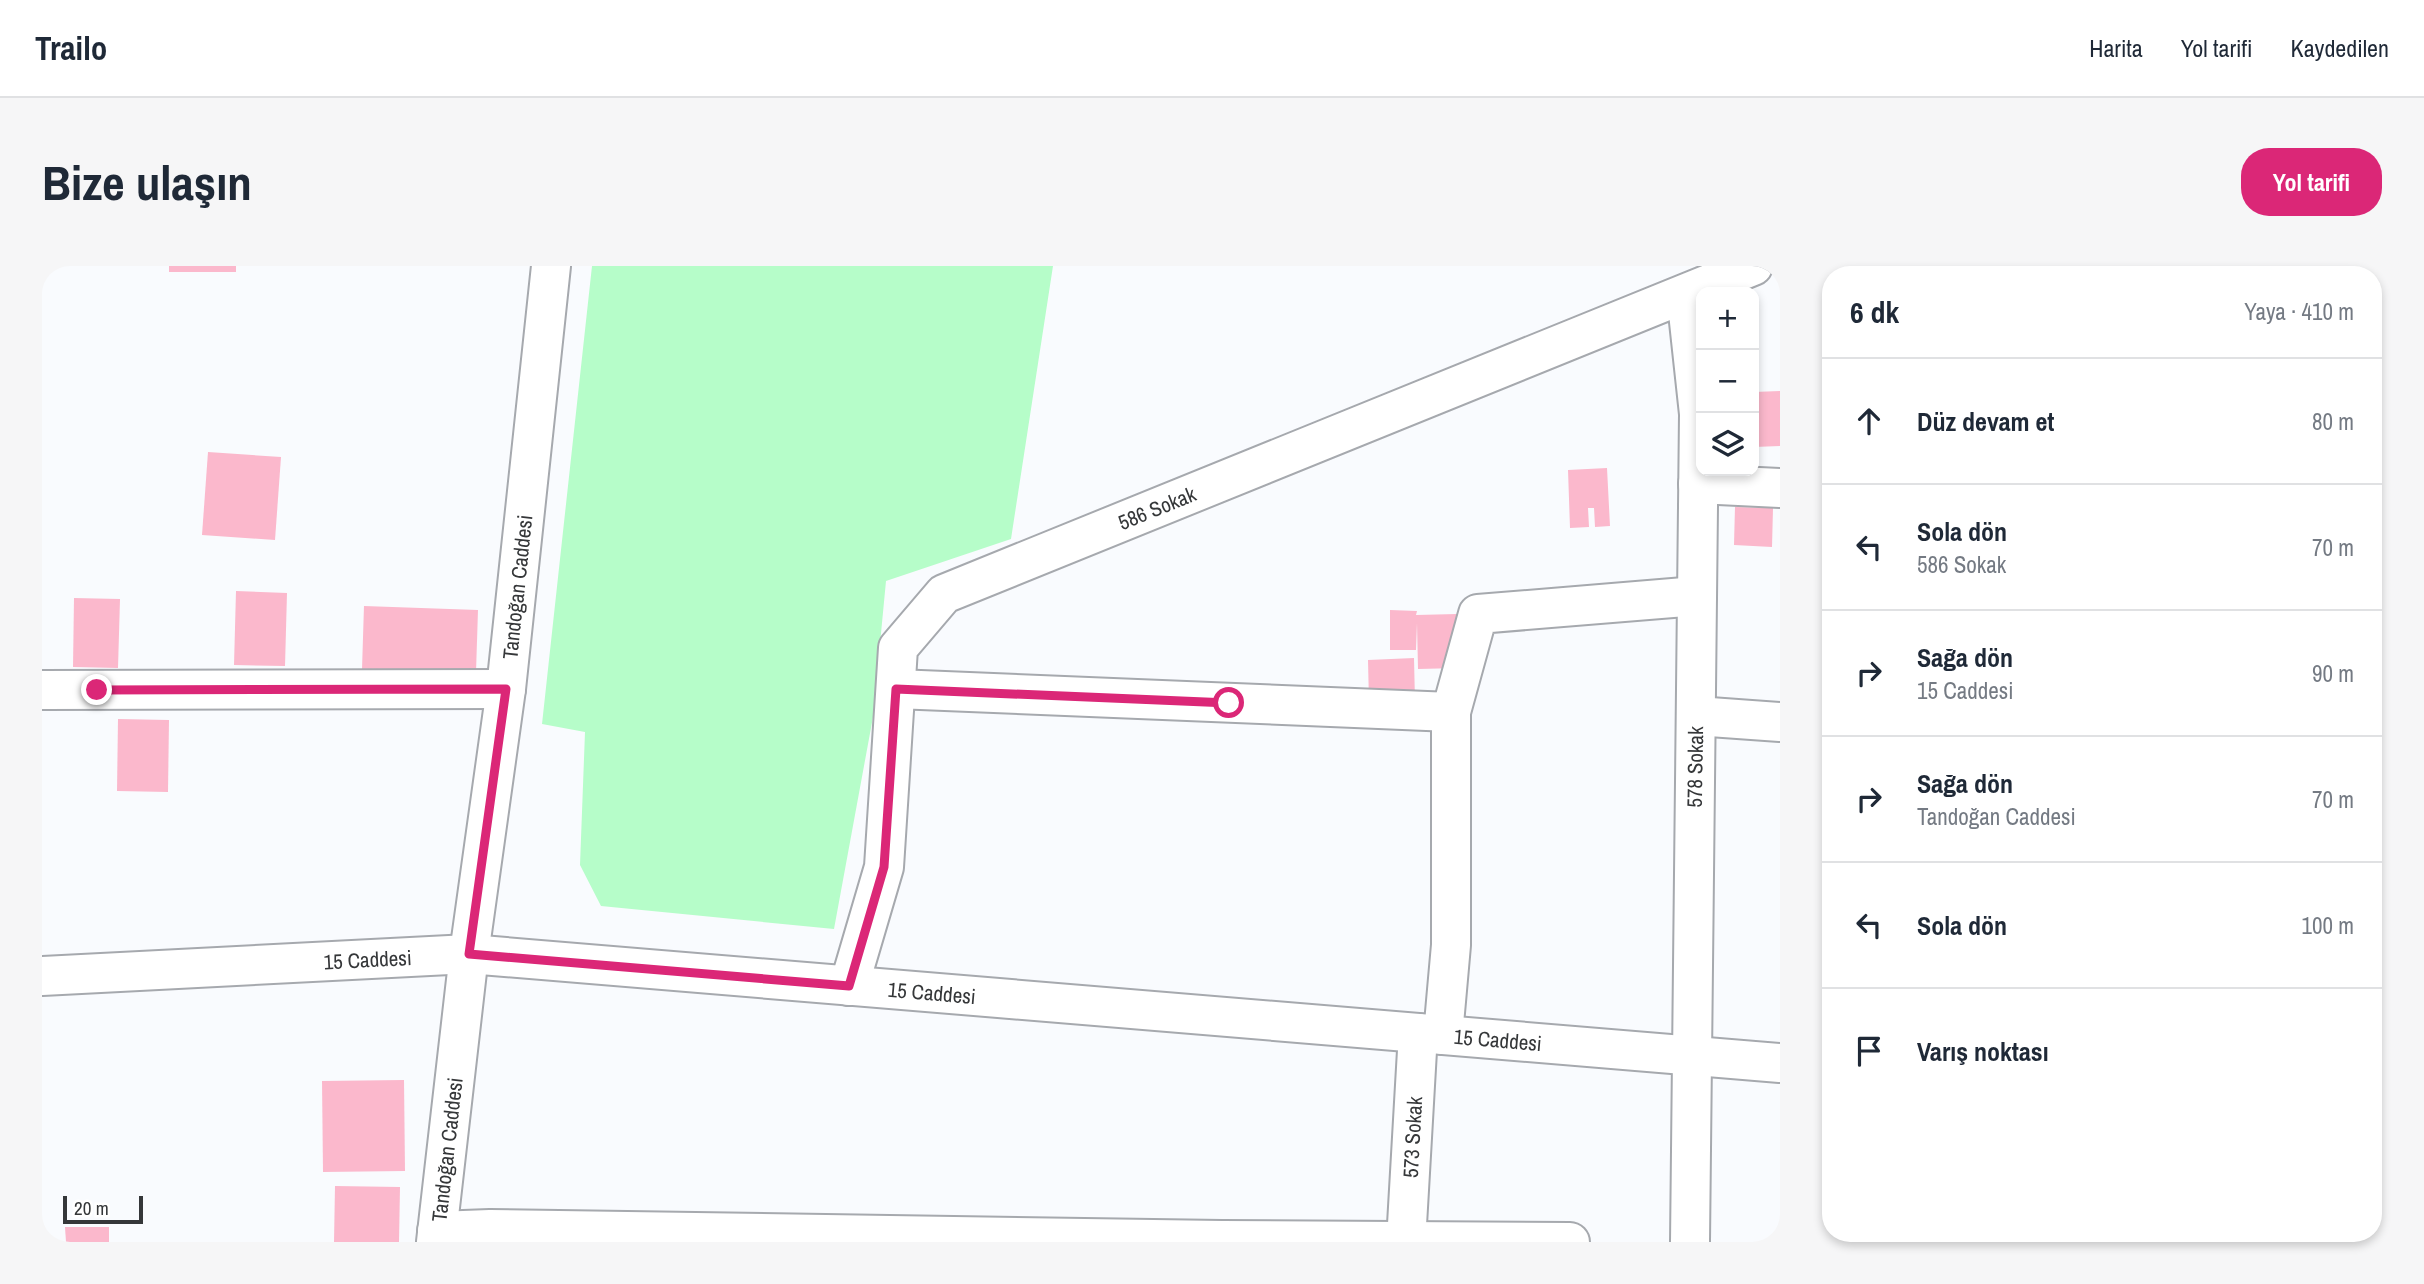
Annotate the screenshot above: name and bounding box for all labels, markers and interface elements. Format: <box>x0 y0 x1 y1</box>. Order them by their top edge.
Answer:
text: Trailo <box>35 26 107 70</box>
text: Harita <box>2089 32 2143 64</box>
text: Yol tarifi <box>2181 32 2253 64</box>
text: Kaydedilen <box>2291 32 2389 64</box>
button: Yol tarifi <box>2241 148 2382 216</box>
text: Bize ulaşın <box>42 149 252 215</box>
map controls <box>1696 287 1759 476</box>
button: + <box>1696 287 1759 350</box>
text: 6 dk <box>1850 292 1899 332</box>
text: Yaya · 410 m <box>2244 296 2354 327</box>
button: − <box>1696 350 1759 413</box>
icon: ahead <box>1850 402 1888 440</box>
text: Düz devam et <box>1917 404 2054 439</box>
text: 80 m <box>2312 406 2354 437</box>
button: layers <box>1696 413 1759 476</box>
street label: 586 Sokak <box>1114 479 1200 536</box>
street label: Tandoğan Caddesi <box>495 513 539 661</box>
text: Sola dön <box>1917 514 2007 549</box>
icon: left <box>1850 528 1888 566</box>
text: 70 m <box>2312 532 2354 563</box>
text: 586 Sokak <box>1917 549 2006 580</box>
text: Sağa dön <box>1917 640 2013 675</box>
icon: right <box>1850 654 1888 692</box>
text: 90 m <box>2312 658 2354 689</box>
route end <box>81 674 112 705</box>
text: 15 Caddesi <box>1917 675 2013 706</box>
route start <box>1213 687 1244 718</box>
street label: 578 Sokak <box>1680 726 1710 808</box>
text: Sağa dön <box>1917 766 2013 801</box>
icon: right <box>1850 780 1888 818</box>
text: 70 m <box>2312 784 2354 815</box>
text: Tandoğan Caddesi <box>1917 801 2076 832</box>
icon: left <box>1850 906 1888 944</box>
text: Sola dön <box>1917 908 2007 943</box>
text: 100 m <box>2302 910 2354 941</box>
street label: 15 Caddesi <box>323 942 412 976</box>
street label: 15 Caddesi <box>887 974 977 1011</box>
street label: 15 Caddesi <box>1453 1021 1543 1058</box>
icon: arrive <box>1850 1032 1888 1070</box>
text: Varış noktası <box>1917 1034 2049 1069</box>
street label: Tandoğan Caddesi <box>424 1076 469 1223</box>
street label: 573 Sokak <box>1395 1095 1429 1179</box>
scale bar <box>63 1193 144 1225</box>
text: 20 m <box>74 1195 109 1221</box>

